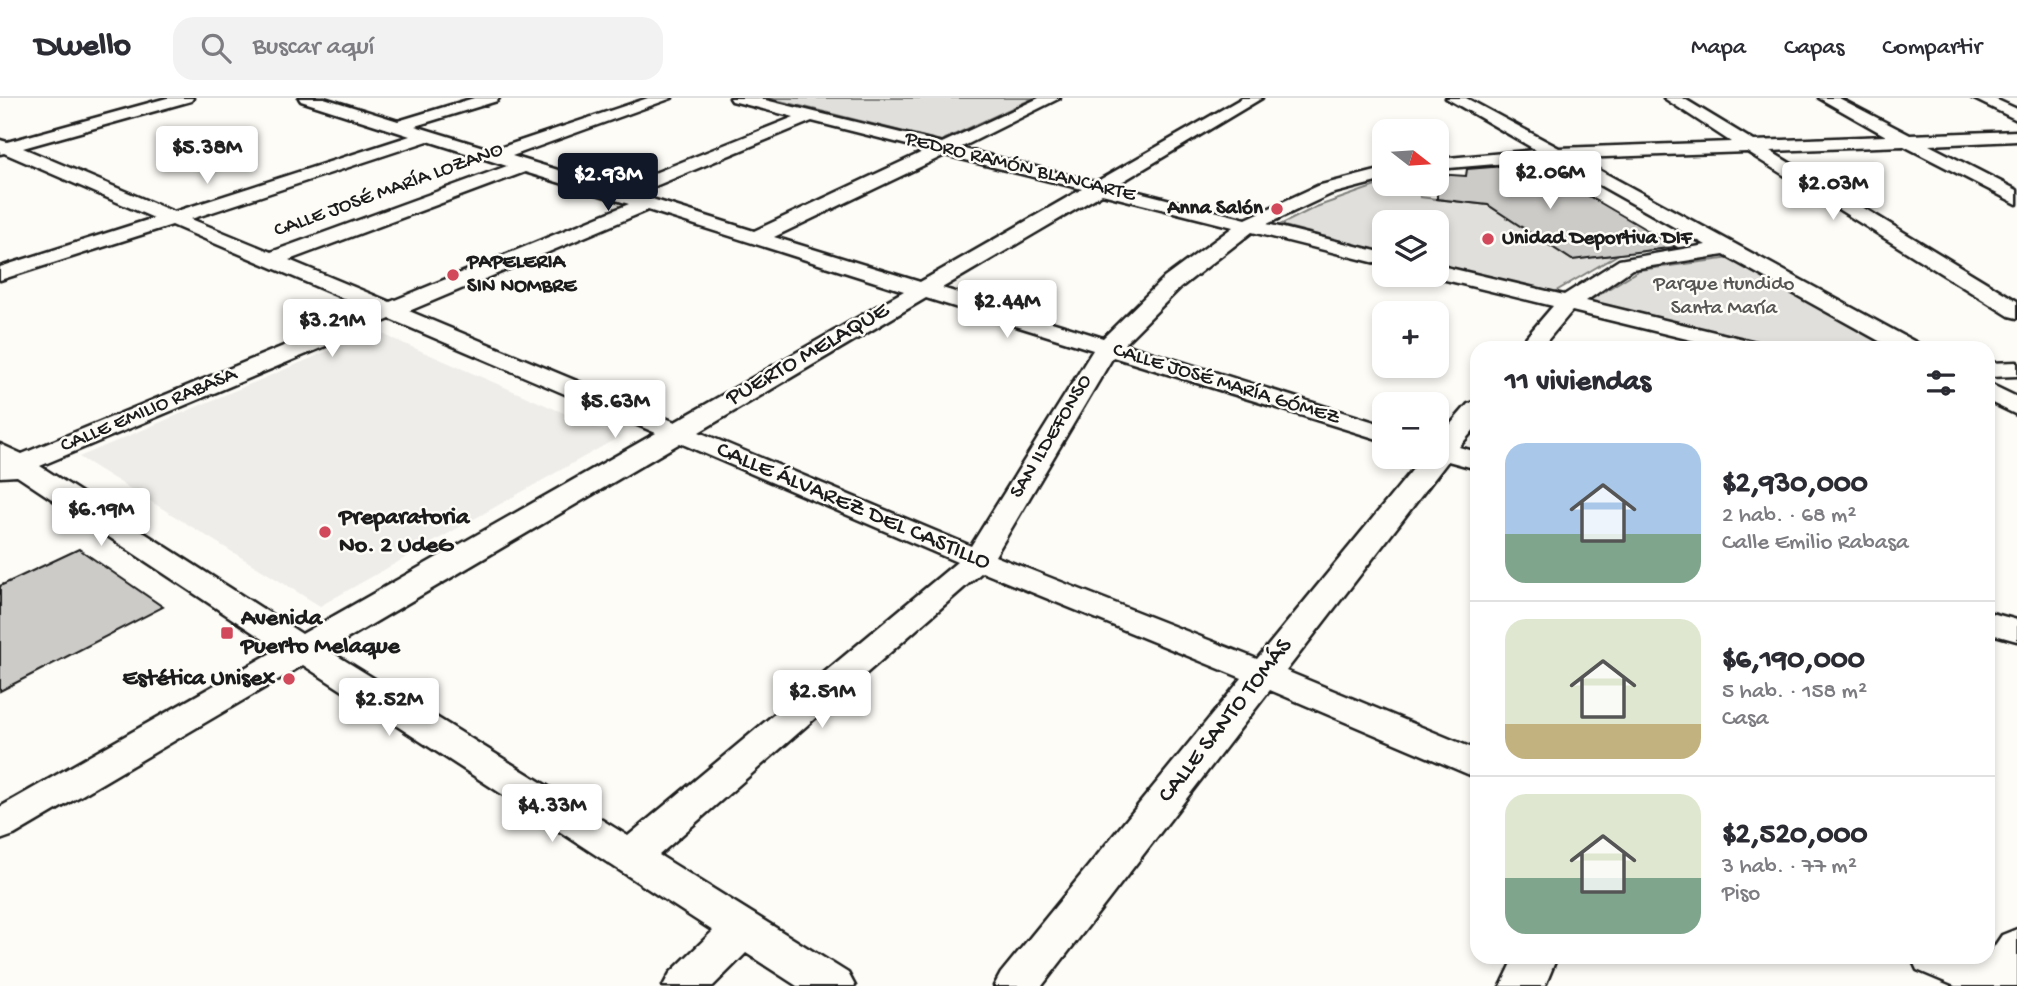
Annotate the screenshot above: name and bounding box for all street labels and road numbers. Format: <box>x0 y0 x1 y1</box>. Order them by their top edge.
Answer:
street label: PEDRO RAMÓN BLANCARTE <box>901 127 1139 209</box>
street label: CALLE JOSÉ MARÍA LOZANO <box>271 138 507 244</box>
street label: PUERTO MELAQUE <box>720 296 896 414</box>
street label: CALLE JOSÉ MARÍA GÓMEZ <box>1109 339 1343 432</box>
street label: CALLE EMILIO RABASA <box>57 362 242 459</box>
street label: SAN ILDEFONSO <box>1005 370 1099 503</box>
street label: CALLE ÁLVAREZ DEL CASTILLO <box>712 436 994 578</box>
street label: CALLE SANTO TOMÁS <box>1153 632 1300 809</box>

